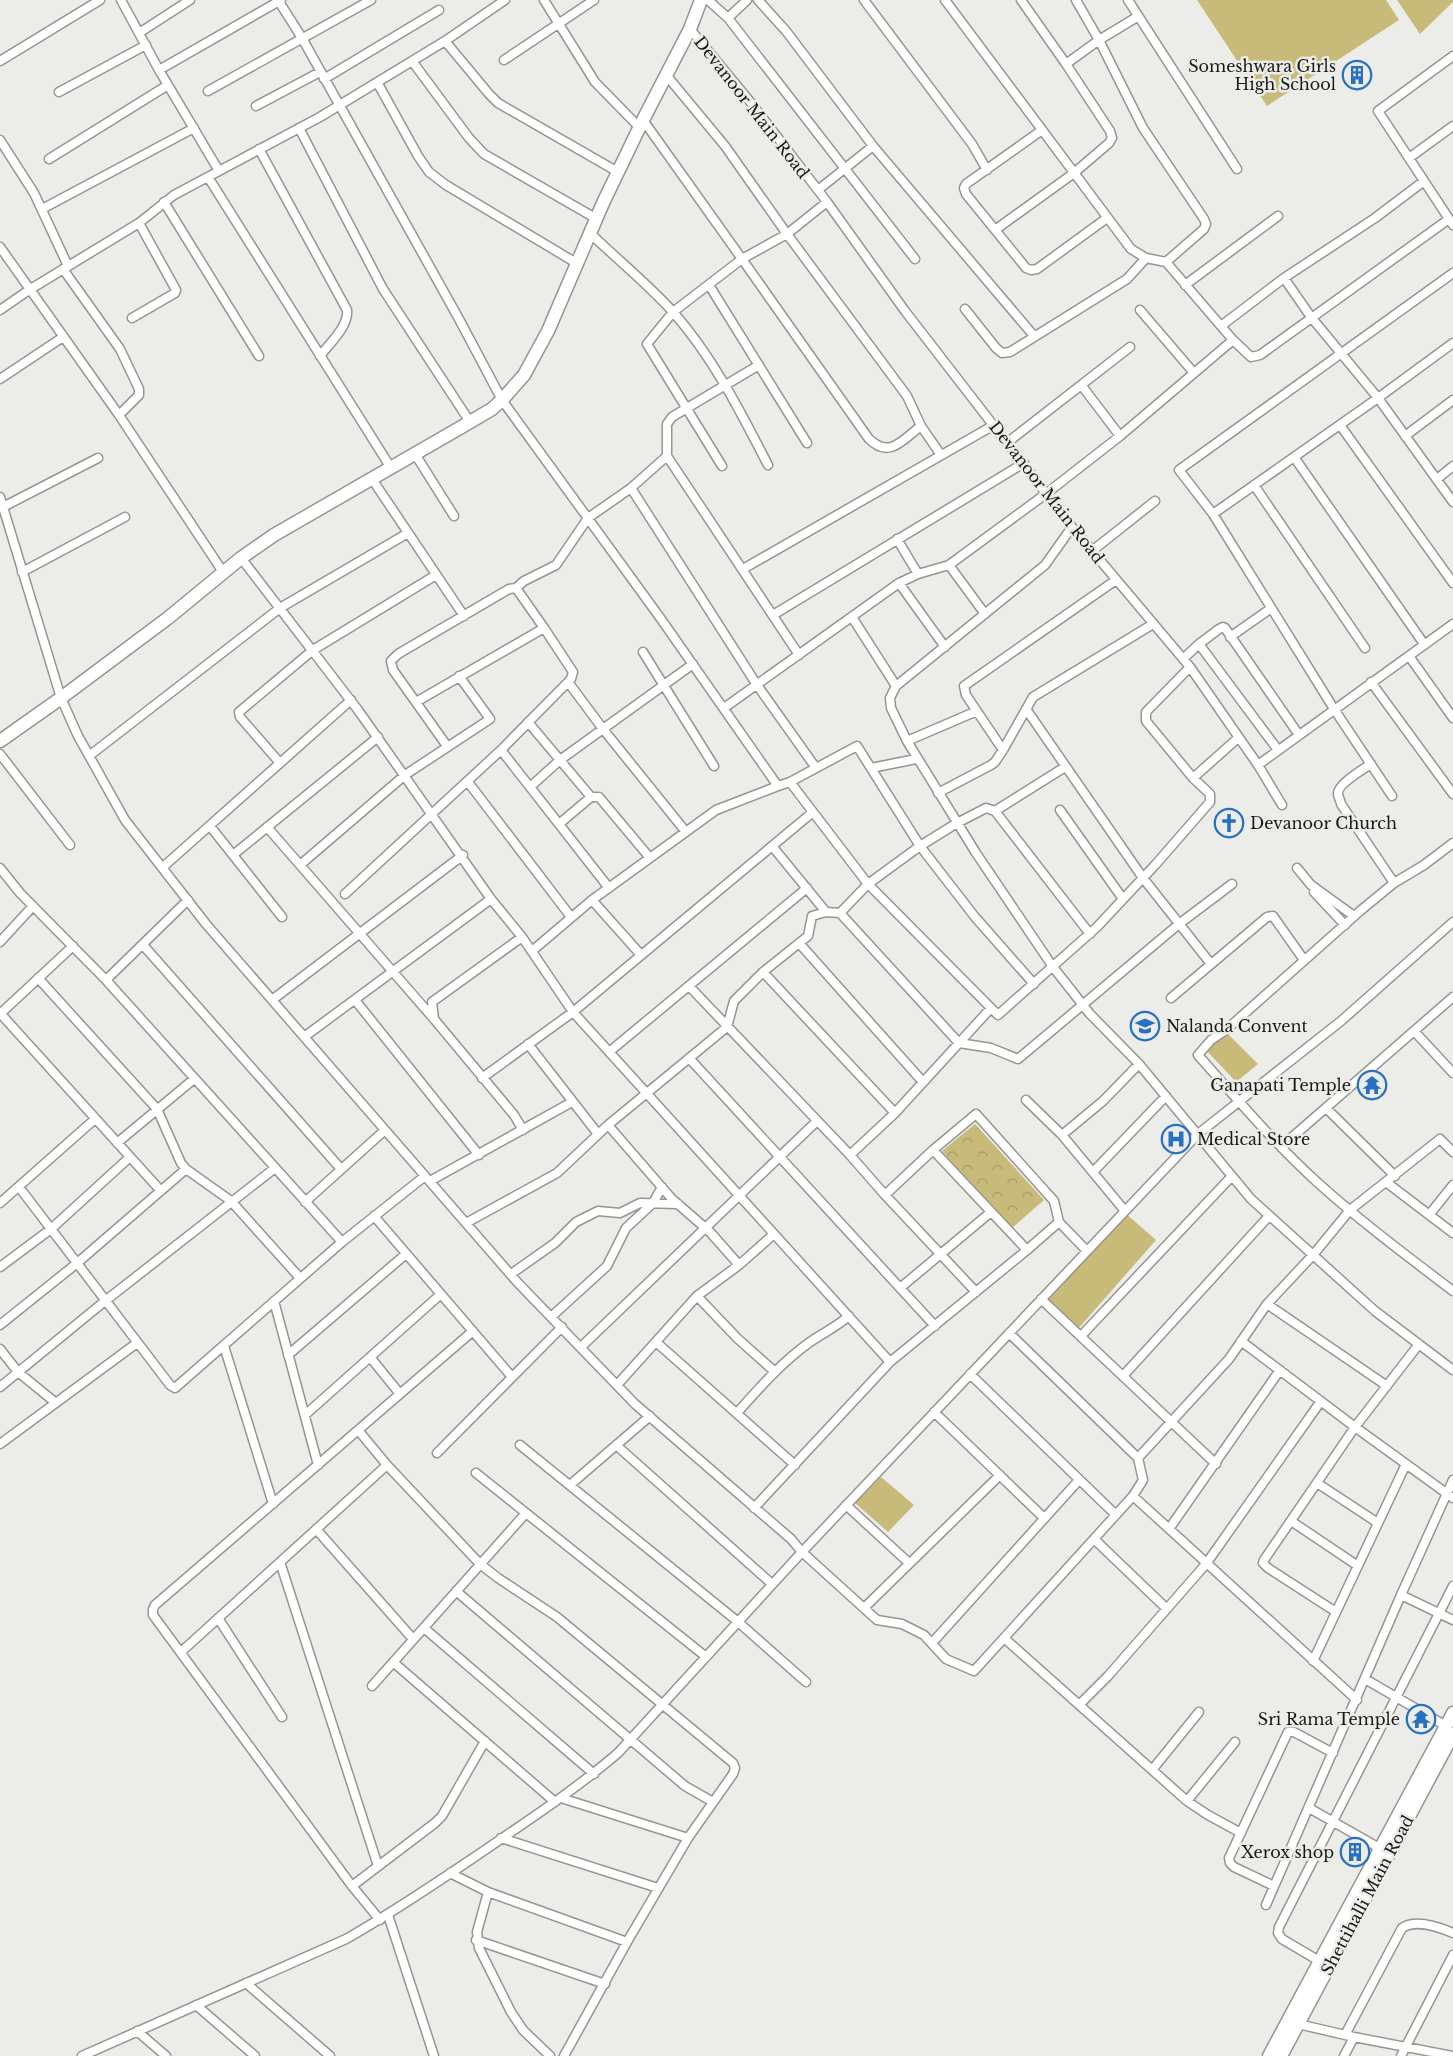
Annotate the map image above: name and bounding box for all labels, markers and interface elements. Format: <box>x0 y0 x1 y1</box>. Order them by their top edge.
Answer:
street label: Devanoor Main Road <box>690 32 814 182</box>
place label: Someshwara Girls High School <box>1188 56 1336 94</box>
building icon: Someshwara Girls High School <box>1341 59 1373 91</box>
street label: Devanoor Main Road <box>985 417 1109 567</box>
church icon: Devanoor Church <box>1213 807 1245 839</box>
place label: Devanoor Church <box>1250 813 1397 833</box>
school or university icon: Nalanda Convent <box>1129 1010 1161 1042</box>
place label: Nalanda Convent <box>1166 1016 1308 1036</box>
temple icon: Ganapati Temple <box>1356 1069 1388 1101</box>
place label: Ganapati Temple <box>1210 1075 1351 1095</box>
hospital icon: Medical Store <box>1160 1123 1192 1155</box>
place label: Medical Store <box>1197 1129 1310 1149</box>
temple icon: Sri Rama Temple <box>1405 1703 1437 1735</box>
place label: Sri Rama Temple <box>1258 1709 1400 1729</box>
street label: Shettihalli Main Road <box>1316 1811 1418 1978</box>
building icon: Xerox shop <box>1339 1836 1371 1868</box>
place label: Xerox shop <box>1241 1842 1334 1862</box>

